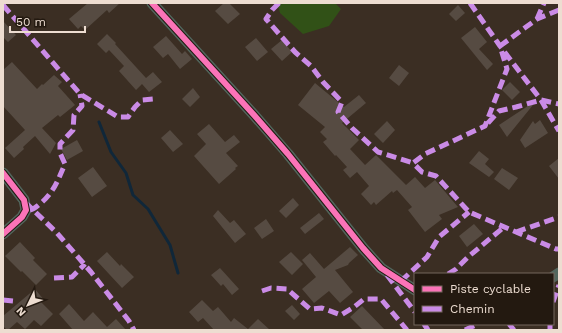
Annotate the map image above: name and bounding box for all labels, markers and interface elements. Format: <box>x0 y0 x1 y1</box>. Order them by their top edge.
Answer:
scale bar <box>10 8 85 34</box>
text: 50 m <box>16 15 46 29</box>
legend <box>414 273 554 325</box>
text: Piste cyclable <box>450 282 531 296</box>
north arrow <box>8 285 48 325</box>
text: Chemin <box>450 302 495 316</box>
text: N <box>14 304 29 319</box>

